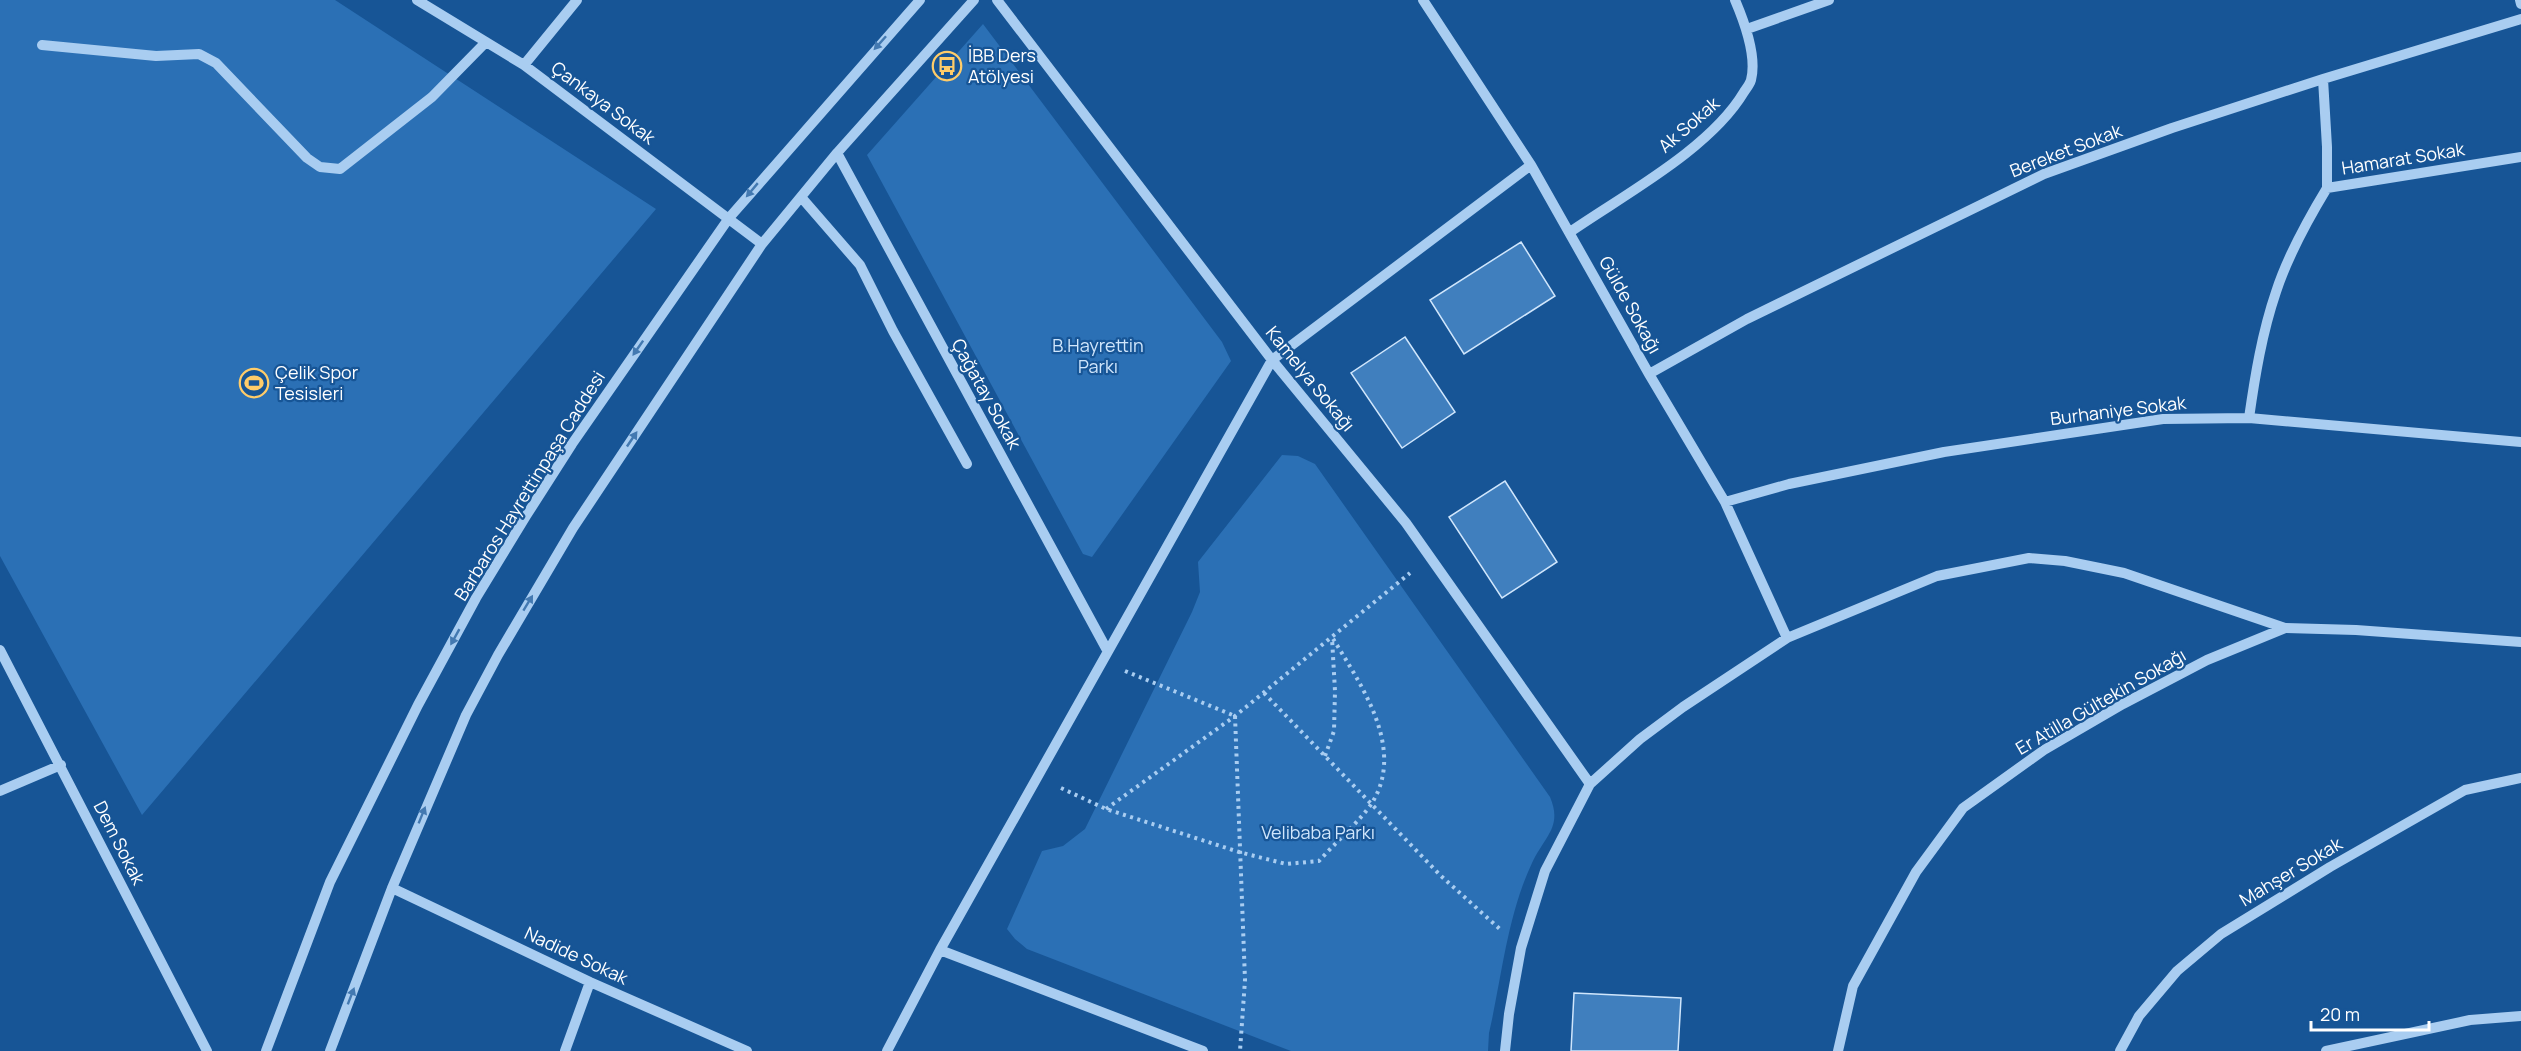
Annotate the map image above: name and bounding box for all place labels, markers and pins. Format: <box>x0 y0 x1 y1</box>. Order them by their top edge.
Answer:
place label: İBB Ders Atölyesi <box>968 43 1036 88</box>
bus stop icon: İBB Ders Atölyesi <box>931 50 963 82</box>
place label: Çelik Spor Tesisleri <box>275 360 359 405</box>
sports icon: Çelik Spor Tesisleri <box>238 367 270 399</box>

